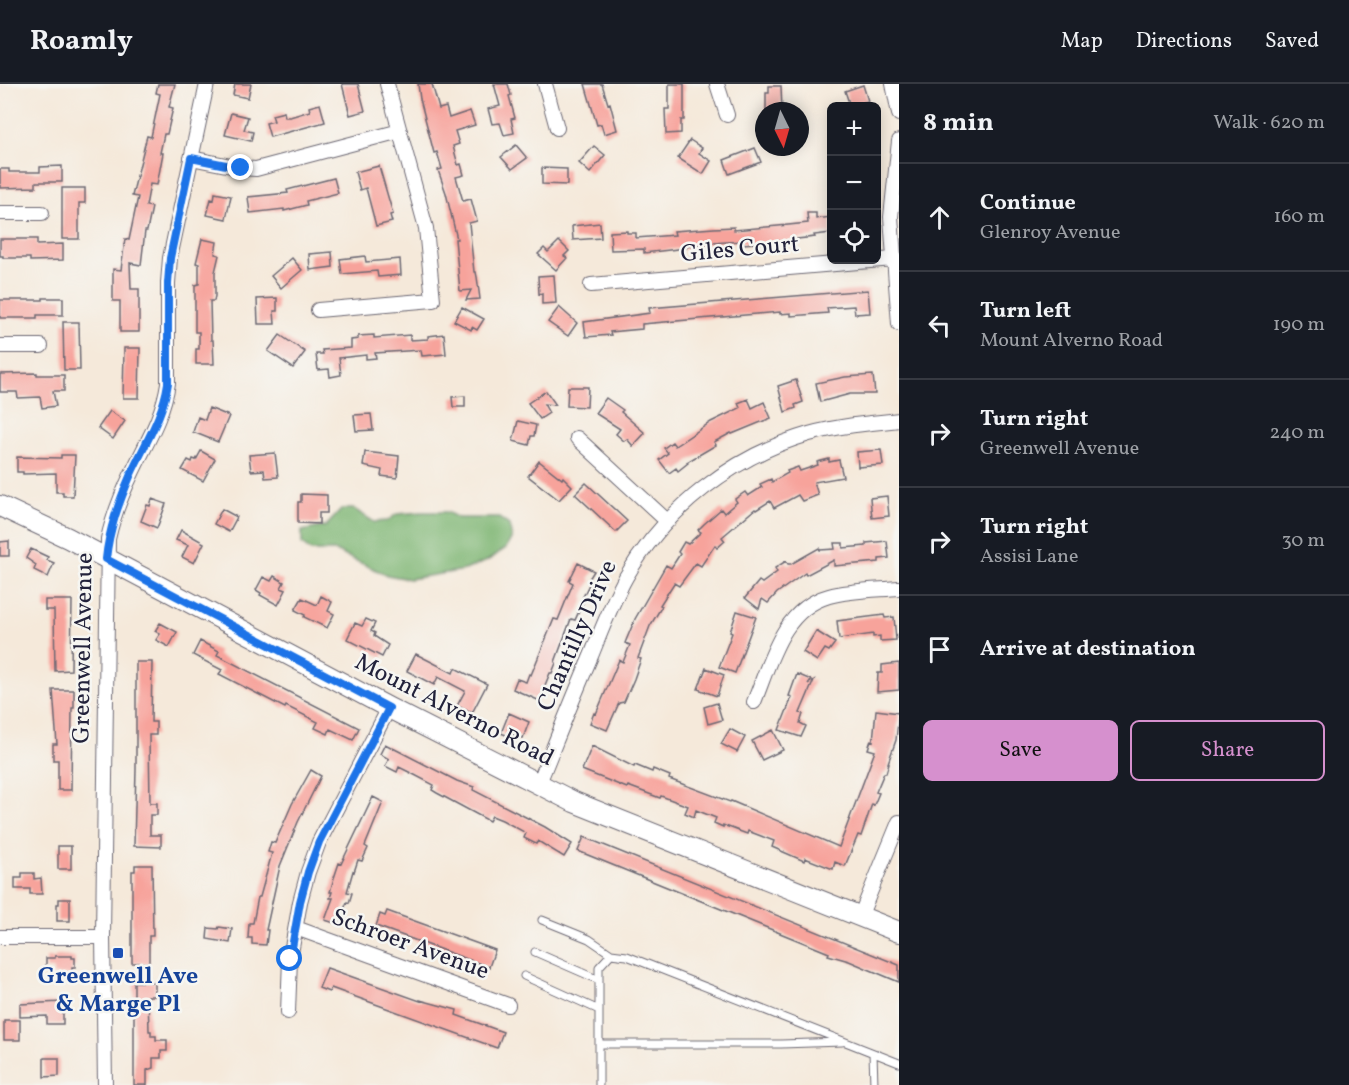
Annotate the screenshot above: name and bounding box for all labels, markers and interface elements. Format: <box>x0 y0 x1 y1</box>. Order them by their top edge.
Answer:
text: Roamly <box>30 22 133 61</box>
text: Map <box>1061 27 1103 56</box>
text: Directions <box>1136 27 1232 56</box>
text: Saved <box>1265 27 1319 56</box>
north arrow <box>755 102 809 156</box>
map controls <box>827 102 881 264</box>
button: + <box>827 102 881 156</box>
text: 8 min <box>923 105 994 141</box>
text: Walk · 620 m <box>1213 109 1325 137</box>
route end <box>227 154 253 180</box>
button: − <box>827 156 881 210</box>
text: Continue <box>980 188 1076 219</box>
icon: ahead <box>923 201 956 234</box>
text: 160 m <box>1273 203 1325 231</box>
button: locate <box>827 210 881 264</box>
text: Glenroy Avenue <box>980 219 1120 247</box>
street label: Giles Court <box>679 228 801 272</box>
text: Turn left <box>980 296 1071 327</box>
icon: left <box>923 309 956 342</box>
text: 190 m <box>1273 311 1325 339</box>
text: Mount Alverno Road <box>980 327 1163 355</box>
text: Turn right <box>980 404 1088 435</box>
icon: right <box>923 417 956 450</box>
text: 240 m <box>1270 419 1325 447</box>
text: Greenwell Avenue <box>980 435 1139 463</box>
text: Turn right <box>980 512 1088 543</box>
icon: right <box>923 525 956 558</box>
text: 30 m <box>1281 527 1325 555</box>
text: Assisi Lane <box>980 543 1078 571</box>
street label: Greenwell Avenue <box>65 552 103 744</box>
street label: Chantilly Drive <box>530 555 626 717</box>
icon: arrive <box>923 633 956 666</box>
text: Arrive at destination <box>980 634 1196 665</box>
street label: Mount Alverno Road <box>348 646 560 776</box>
button: Save <box>923 720 1118 781</box>
button: Share <box>1130 720 1325 781</box>
street label: Schroer Avenue <box>327 901 493 989</box>
route start <box>276 945 302 971</box>
marker: Greenwell Ave & Marge Pl <box>111 946 125 960</box>
place label: Greenwell Ave & Marge Pl <box>38 960 198 1022</box>

